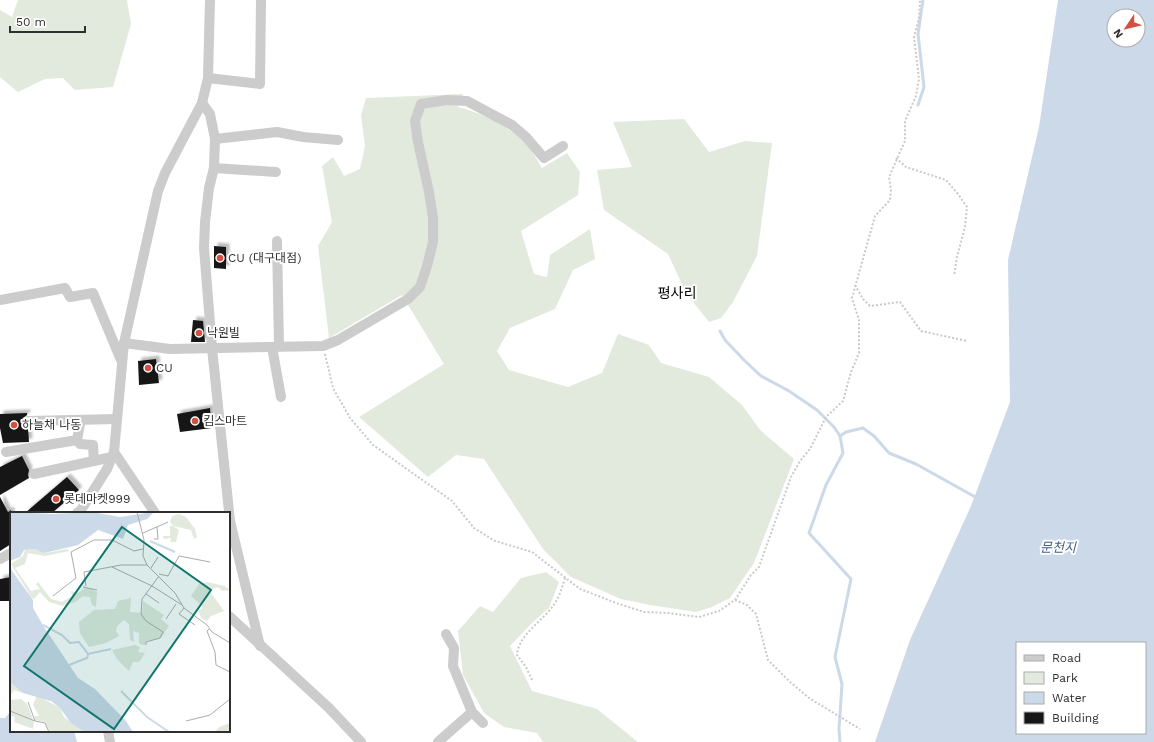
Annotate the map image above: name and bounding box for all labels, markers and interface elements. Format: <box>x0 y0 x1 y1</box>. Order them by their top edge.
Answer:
scale bar <box>10 8 85 34</box>
north arrow <box>1106 8 1146 48</box>
text: 50 m <box>16 15 46 29</box>
text: N <box>1111 26 1126 41</box>
place label: CU (대구대점) <box>228 251 301 265</box>
marker: CU (대구대점) <box>215 253 225 263</box>
district label: 평사리 <box>658 285 696 301</box>
place label: 낙원빌 <box>207 326 240 340</box>
marker: 낙원빌 <box>194 328 204 338</box>
place label: CU <box>156 361 173 375</box>
marker: CU <box>143 363 153 373</box>
place label: 킴스마트 <box>203 414 247 428</box>
marker: 킴스마트 <box>190 416 200 426</box>
place label: 하늘채 나동 <box>22 418 81 432</box>
marker: 하늘채 나동 <box>9 420 19 430</box>
place label: 롯데마켓999 <box>64 492 130 506</box>
marker: 롯데마켓999 <box>51 494 61 504</box>
inset map <box>10 512 230 732</box>
water label: 문천지 <box>1040 540 1077 555</box>
legend <box>1016 642 1146 734</box>
text: Road <box>1052 651 1081 665</box>
text: Park <box>1052 671 1078 685</box>
text: Water <box>1052 691 1087 705</box>
text: Building <box>1052 711 1099 725</box>

